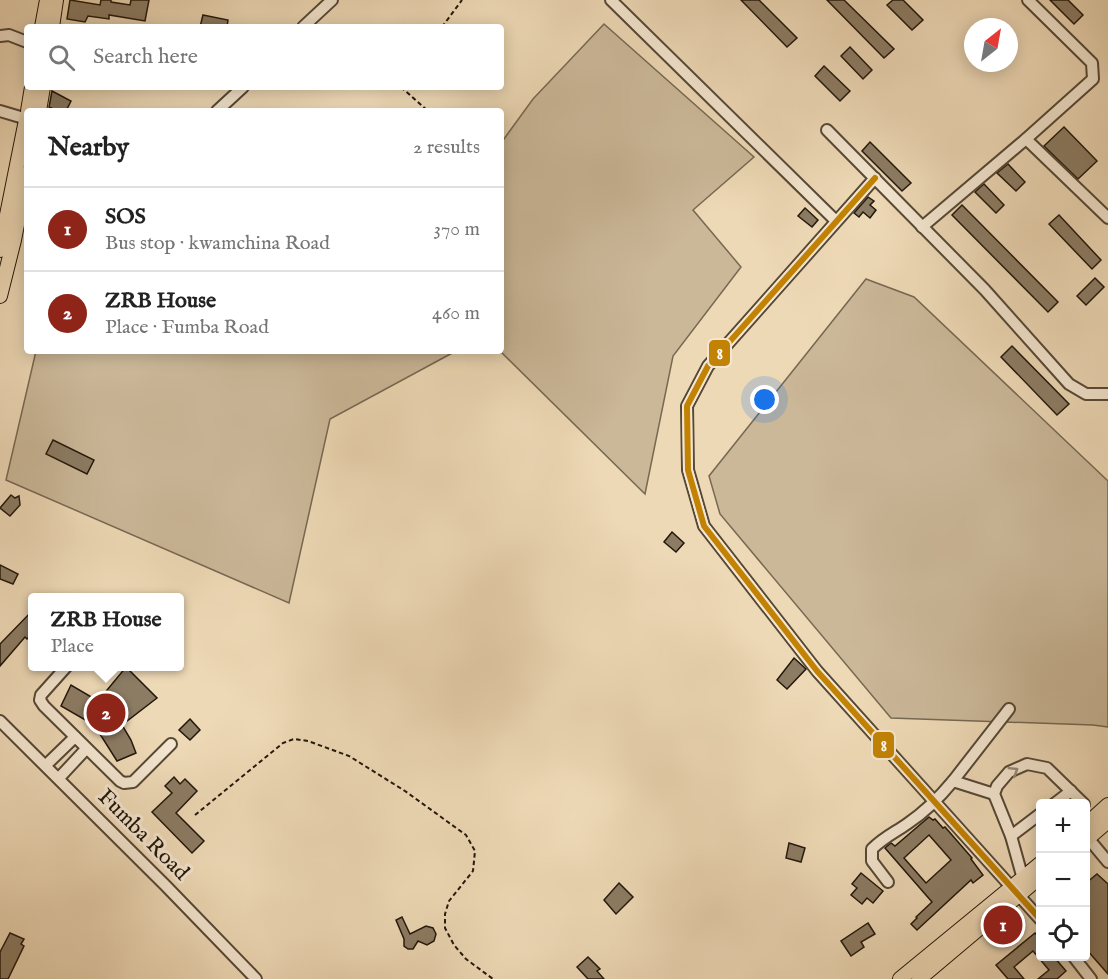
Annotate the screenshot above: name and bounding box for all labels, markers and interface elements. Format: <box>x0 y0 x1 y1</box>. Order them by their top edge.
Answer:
north arrow <box>964 18 1018 72</box>
search box <box>24 24 504 90</box>
icon: search <box>45 41 78 74</box>
text: Search here <box>93 43 198 71</box>
text: Nearby <box>48 131 129 164</box>
text: 2 results <box>413 135 480 160</box>
text: SOS <box>105 203 146 231</box>
text: 1 <box>64 217 71 242</box>
text: 370 m <box>434 217 480 242</box>
text: Bus stop · kwamchina Road <box>105 231 330 256</box>
text: ZRB House <box>105 287 216 315</box>
text: 2 <box>63 301 72 326</box>
text: 460 m <box>432 301 480 326</box>
text: Place · Fumba Road <box>105 315 269 340</box>
line badge: 8 <box>708 339 731 367</box>
text: 8 <box>717 345 723 365</box>
your location <box>750 385 779 414</box>
popup <box>28 593 184 671</box>
text: ZRB House <box>51 606 161 634</box>
text: Place <box>51 634 94 659</box>
pin: 2 <box>86 690 126 736</box>
line badge: 8 <box>872 731 895 759</box>
text: 8 <box>881 737 887 757</box>
one-way arrow <box>1008 767 1018 778</box>
street label: Fumba Road <box>91 783 195 887</box>
map controls <box>1036 799 1090 961</box>
button: + <box>1036 799 1090 853</box>
button: − <box>1036 853 1090 907</box>
pin: 1 <box>984 902 1022 948</box>
button: locate <box>1036 907 1090 961</box>

